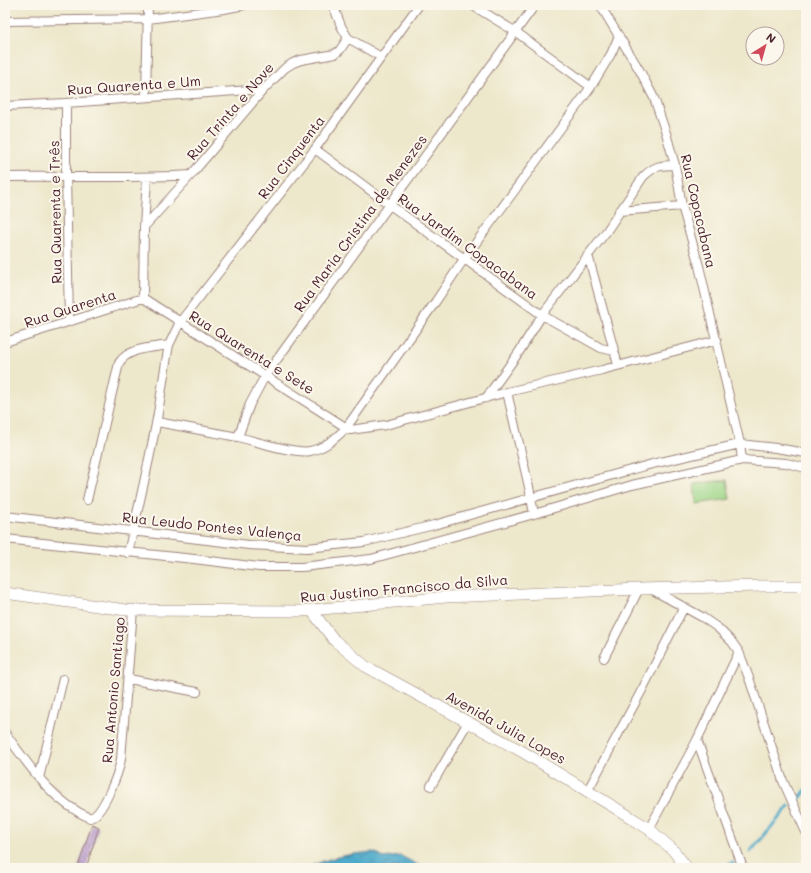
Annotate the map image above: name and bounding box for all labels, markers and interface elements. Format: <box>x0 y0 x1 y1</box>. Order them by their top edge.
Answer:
north arrow <box>745 26 785 66</box>
text: N <box>763 29 779 46</box>
street label: Rua Trinta e Nove <box>182 58 278 164</box>
street label: Rua Quarenta e Um <box>67 71 201 99</box>
street label: Rua Cinquenta <box>253 111 329 203</box>
street label: Rua Maria Cristina de Menezes <box>289 130 431 316</box>
street label: Rua Quarenta e Três <box>44 140 66 284</box>
street label: Rua Copacabana <box>677 152 721 270</box>
street label: Rua Jardim Copacabana <box>394 189 542 303</box>
street label: Rua Quarenta <box>22 284 118 332</box>
street label: Rua Quarenta e Sete <box>186 306 318 398</box>
street label: Rua Leudo Pontes Valença <box>121 507 303 545</box>
street label: Rua Justino Francisco da Silva <box>299 569 509 607</box>
street label: Rua Antonio Santiago <box>97 616 129 764</box>
street label: Avenida Julia Lopes <box>443 686 569 768</box>

